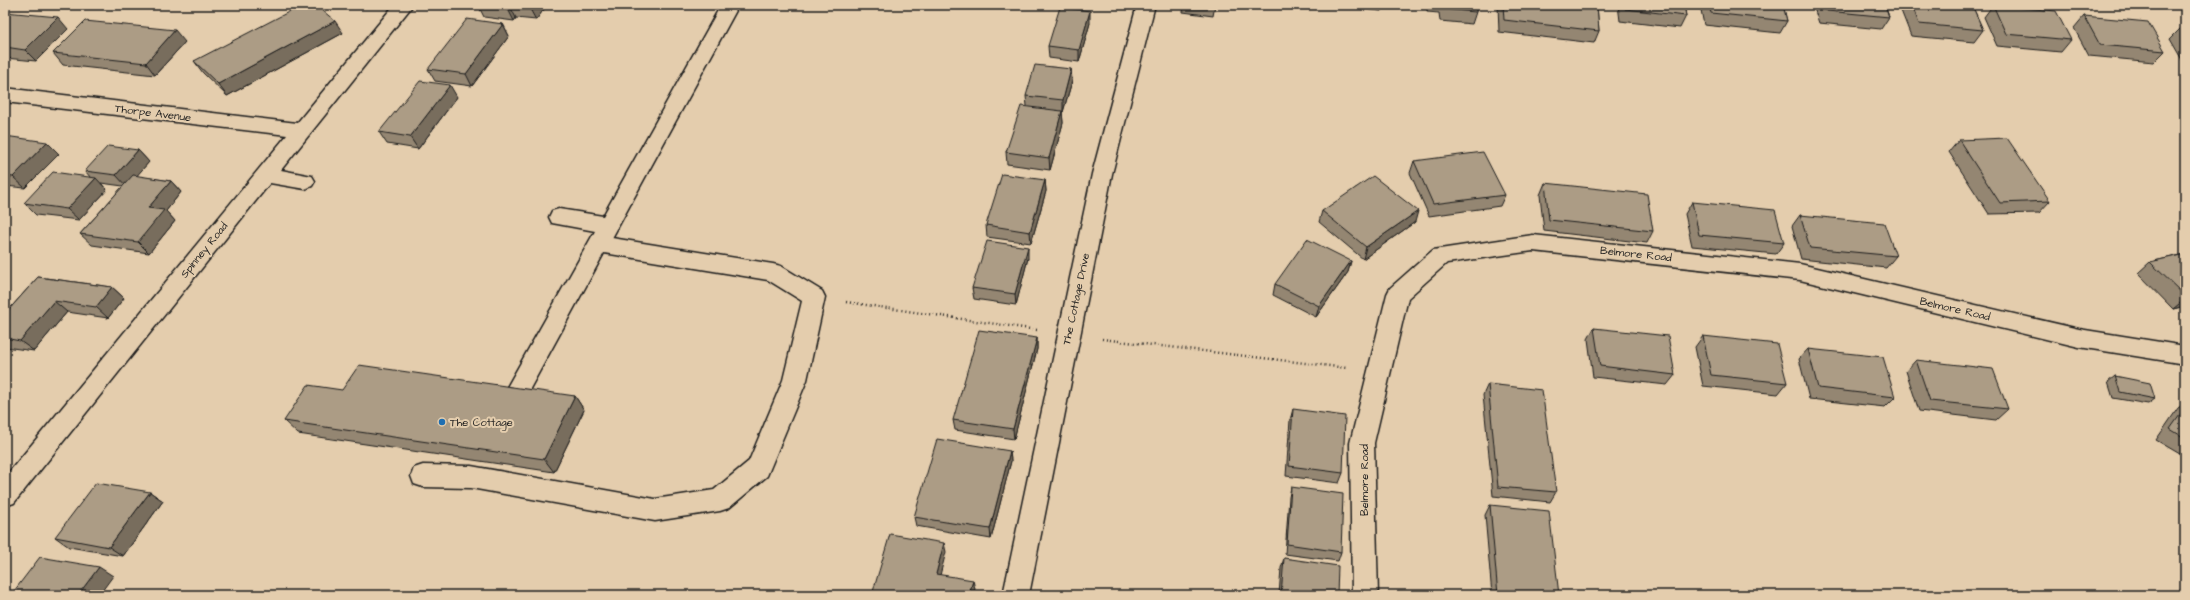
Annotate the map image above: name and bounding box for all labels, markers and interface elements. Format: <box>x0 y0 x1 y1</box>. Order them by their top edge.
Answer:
street label: Thorpe Avenue <box>114 101 192 125</box>
street label: Spinney Road <box>177 219 232 282</box>
street label: Belmore Road <box>1599 243 1673 265</box>
street label: The Cottage Drive <box>1059 252 1094 347</box>
street label: Belmore Road <box>1918 294 1992 324</box>
place label: The Cottage <box>450 415 513 431</box>
marker: The Cottage <box>437 417 447 427</box>
street label: Belmore Road <box>1357 444 1372 516</box>

